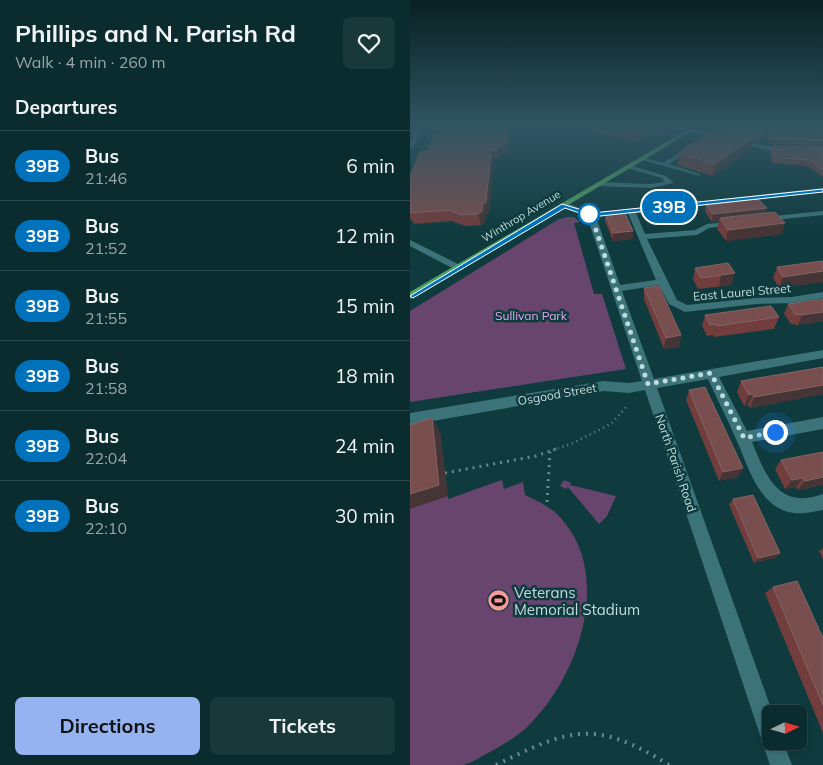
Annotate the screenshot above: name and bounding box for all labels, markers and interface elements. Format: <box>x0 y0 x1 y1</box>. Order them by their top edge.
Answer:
button: heart <box>343 17 395 69</box>
text: Phillips and N. Parish Rd <box>15 18 296 48</box>
text: Walk · 4 min · 260 m <box>15 52 166 72</box>
text: Departures <box>15 95 117 119</box>
text: Bus <box>85 144 119 168</box>
text: 39B <box>25 154 60 177</box>
text: 6 min <box>346 154 395 178</box>
text: 21:46 <box>85 168 127 188</box>
street label: Winthrop Avenue <box>479 187 563 245</box>
line badge: 39B <box>640 191 698 223</box>
text: 39B <box>652 195 686 218</box>
unlabelled marker <box>578 203 600 225</box>
text: Bus <box>85 214 119 238</box>
text: 39B <box>25 224 60 247</box>
text: 12 min <box>335 224 395 248</box>
text: 21:52 <box>85 238 127 258</box>
street label: East Laurel Street <box>693 280 791 304</box>
text: Bus <box>85 284 119 308</box>
text: 39B <box>25 294 60 317</box>
text: 15 min <box>335 294 395 318</box>
text: 21:55 <box>85 308 127 328</box>
park label: Sullivan Park <box>495 308 568 323</box>
text: Bus <box>85 354 119 378</box>
text: 39B <box>25 364 60 387</box>
text: 18 min <box>335 364 395 388</box>
text: 21:58 <box>85 378 127 398</box>
street label: Osgood Street <box>516 380 598 408</box>
street label: North Parish Road <box>652 412 700 514</box>
your location <box>763 420 788 445</box>
text: Bus <box>85 424 119 448</box>
text: 39B <box>25 434 60 457</box>
text: 24 min <box>335 434 395 458</box>
text: 22:04 <box>85 448 127 468</box>
text: Bus <box>85 494 119 518</box>
text: 39B <box>25 504 60 527</box>
text: 30 min <box>335 504 395 528</box>
text: 22:10 <box>85 518 127 538</box>
place label: Veterans Memorial Stadium <box>514 583 640 619</box>
sports icon: Veterans Memorial Stadium <box>486 589 510 613</box>
button: Directions <box>15 697 200 755</box>
button: Tickets <box>210 697 395 755</box>
north arrow <box>762 705 808 750</box>
map controls <box>762 705 807 750</box>

